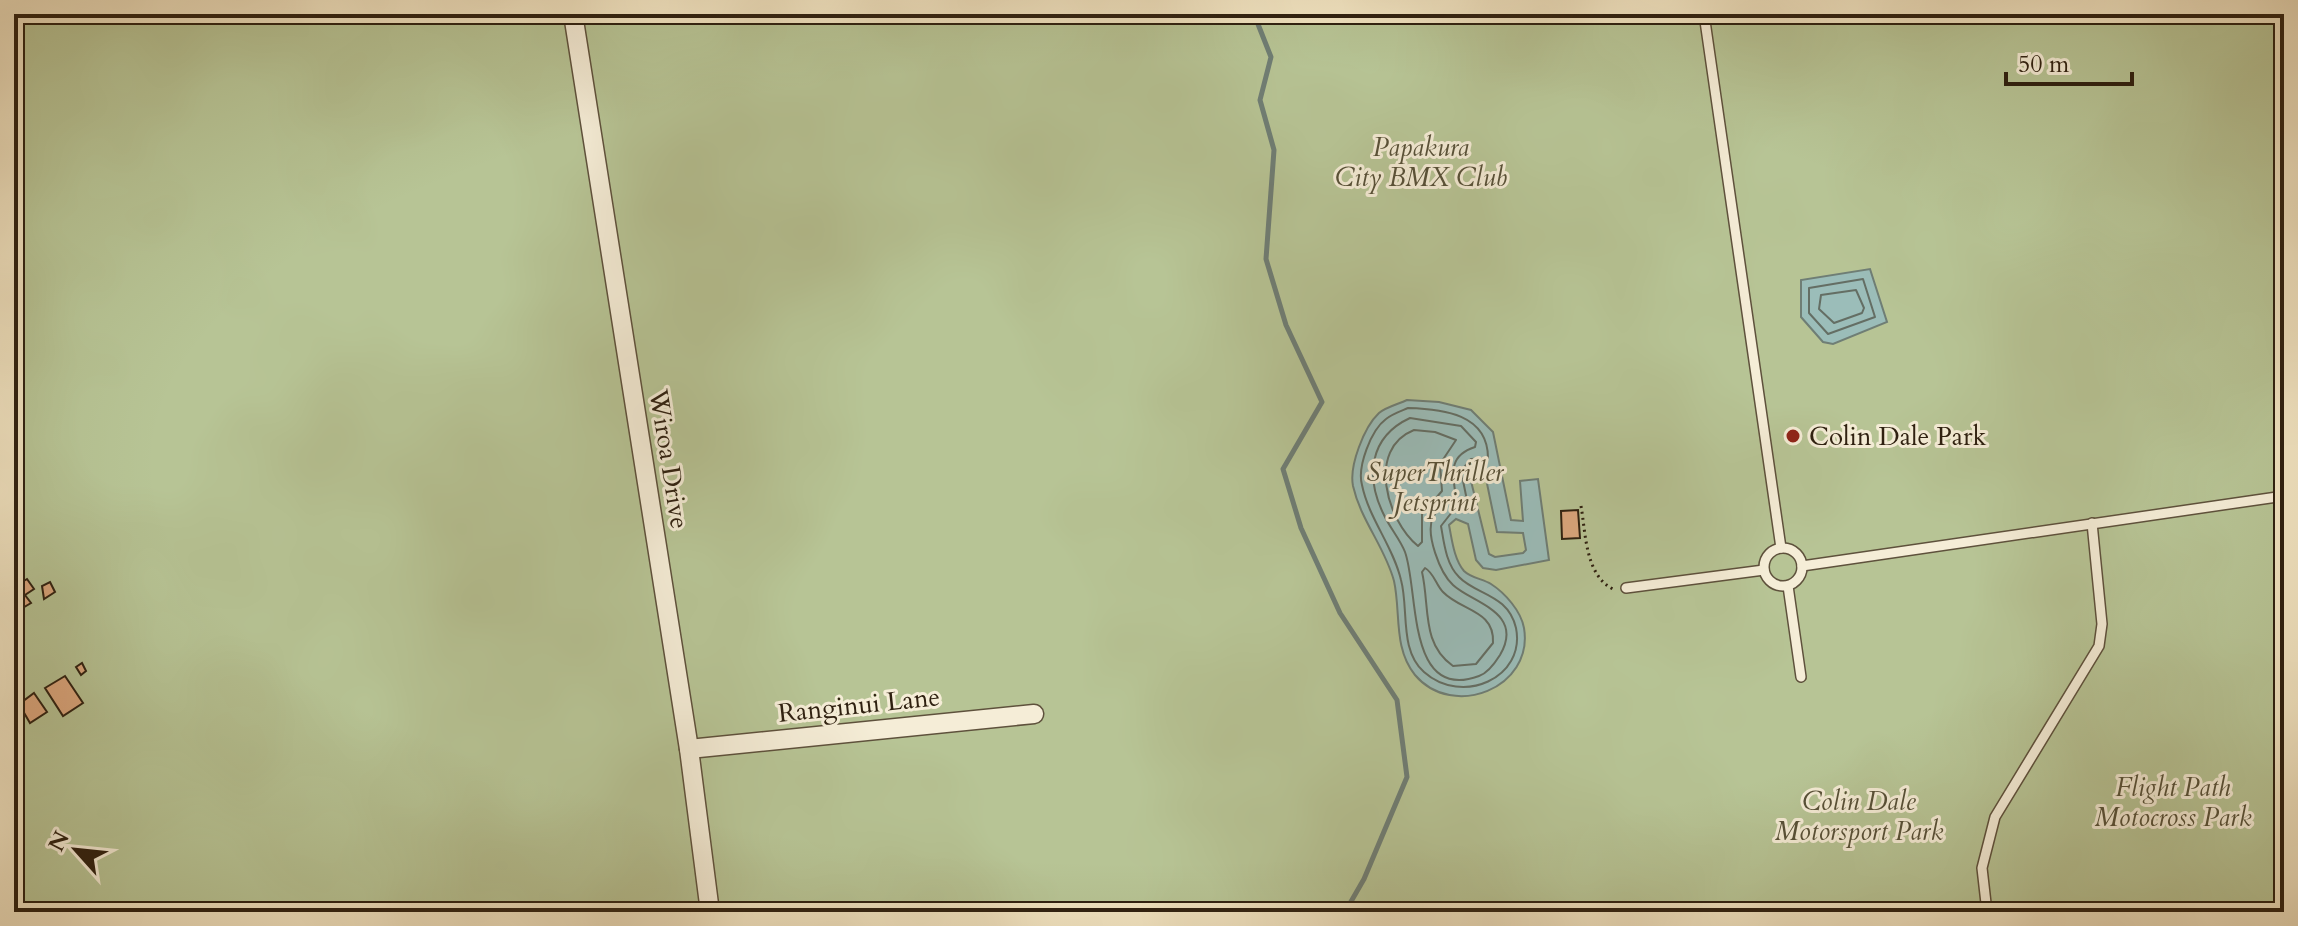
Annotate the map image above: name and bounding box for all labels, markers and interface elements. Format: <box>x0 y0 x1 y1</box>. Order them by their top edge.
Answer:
scale bar <box>2006 36 2132 86</box>
text: 50 m <box>2018 48 2070 81</box>
park label: Papakura City BMX Club <box>1335 130 1507 195</box>
street label: Wiroa Drive <box>641 386 697 531</box>
place label: Colin Dale Park <box>1809 419 1986 454</box>
marker: Colin Dale Park <box>1784 427 1802 445</box>
park label: SuperThriller Jetsprint <box>1366 455 1505 520</box>
street label: Ranginui Lane <box>776 679 942 731</box>
park label: Flight Path Motocross Park <box>2094 770 2252 835</box>
park label: Colin Dale Motorsport Park <box>1775 784 1943 849</box>
north arrow <box>36 810 116 890</box>
text: N <box>41 826 77 857</box>

